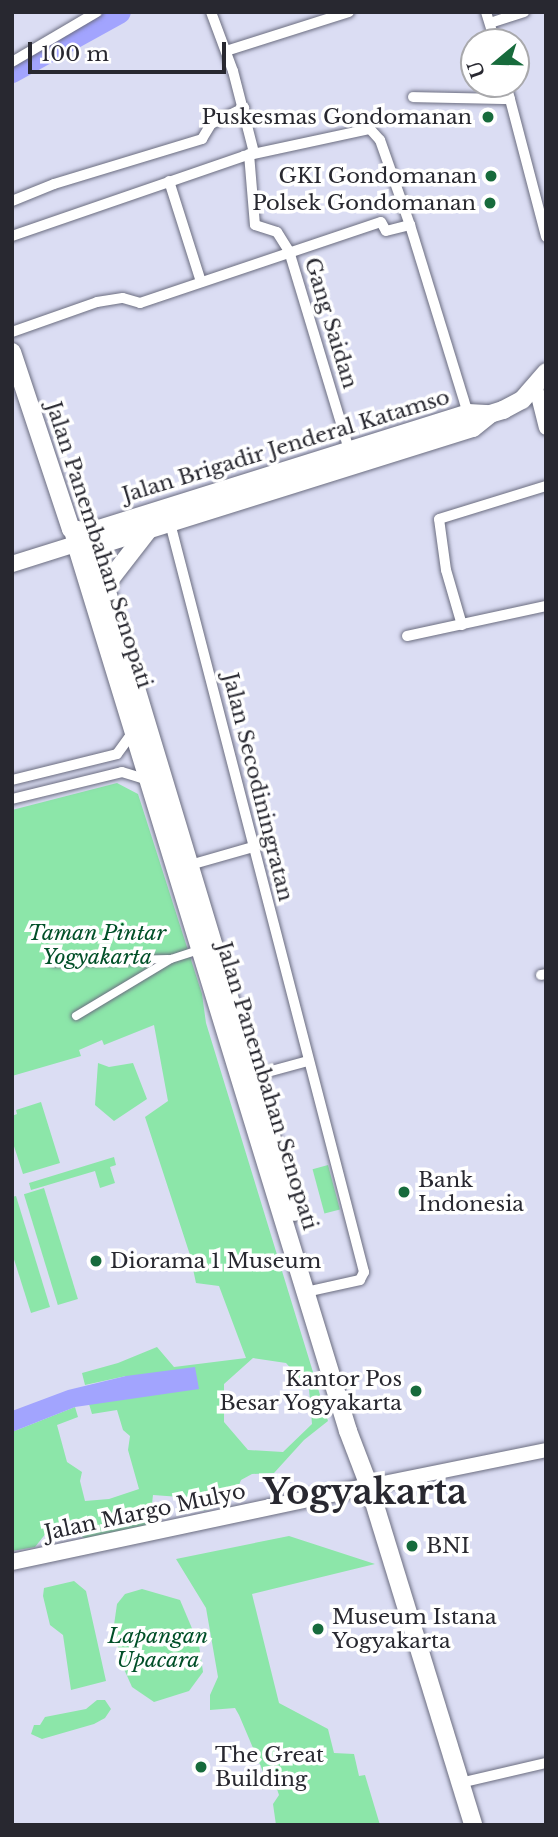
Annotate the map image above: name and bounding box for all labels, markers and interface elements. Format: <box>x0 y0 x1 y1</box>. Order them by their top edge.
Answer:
scale bar <box>32 28 229 72</box>
north arrow <box>460 28 530 98</box>
text: 100 m <box>41 41 109 67</box>
text: U <box>463 58 490 81</box>
place label: Puskesmas Gondomanan <box>201 104 472 130</box>
marker: Puskesmas Gondomanan <box>478 107 498 127</box>
place label: GKI Gondomanan <box>279 163 477 189</box>
marker: GKI Gondomanan <box>483 168 499 184</box>
place label: Polsek Gondomanan <box>252 190 476 216</box>
marker: Polsek Gondomanan <box>482 195 498 211</box>
street label: Gang Saidan <box>299 254 363 392</box>
street label: Jalan Brigadir Jenderal Katamso <box>119 384 453 508</box>
street label: Jalan Panembahan Senopati <box>41 399 157 691</box>
street label: Jalan Secodiningratan <box>217 670 299 904</box>
park label: Taman Pintar Yogyakarta <box>27 920 167 970</box>
street label: Jalan Panembahan Senopati <box>211 939 323 1233</box>
place label: Bank Indonesia <box>418 1167 524 1217</box>
marker: Bank Indonesia <box>396 1184 412 1200</box>
place label: Diorama 1 Museum <box>110 1248 321 1274</box>
marker: Diorama 1 Museum <box>88 1253 104 1269</box>
place label: Kantor Pos Besar Yogyakarta <box>218 1366 402 1416</box>
marker: Kantor Pos Besar Yogyakarta <box>408 1383 424 1399</box>
district label: Yogyakarta <box>263 1471 467 1513</box>
street label: Jalan Margo Mulyo <box>42 1478 248 1546</box>
place label: BNI <box>426 1533 470 1559</box>
marker: BNI <box>404 1538 420 1554</box>
place label: Museum Istana Yogyakarta <box>332 1604 497 1654</box>
marker: Museum Istana Yogyakarta <box>310 1621 326 1637</box>
park label: Lapangan Upacara <box>108 1623 208 1673</box>
place label: The Great Building <box>215 1742 324 1792</box>
marker: The Great Building <box>193 1759 209 1775</box>

